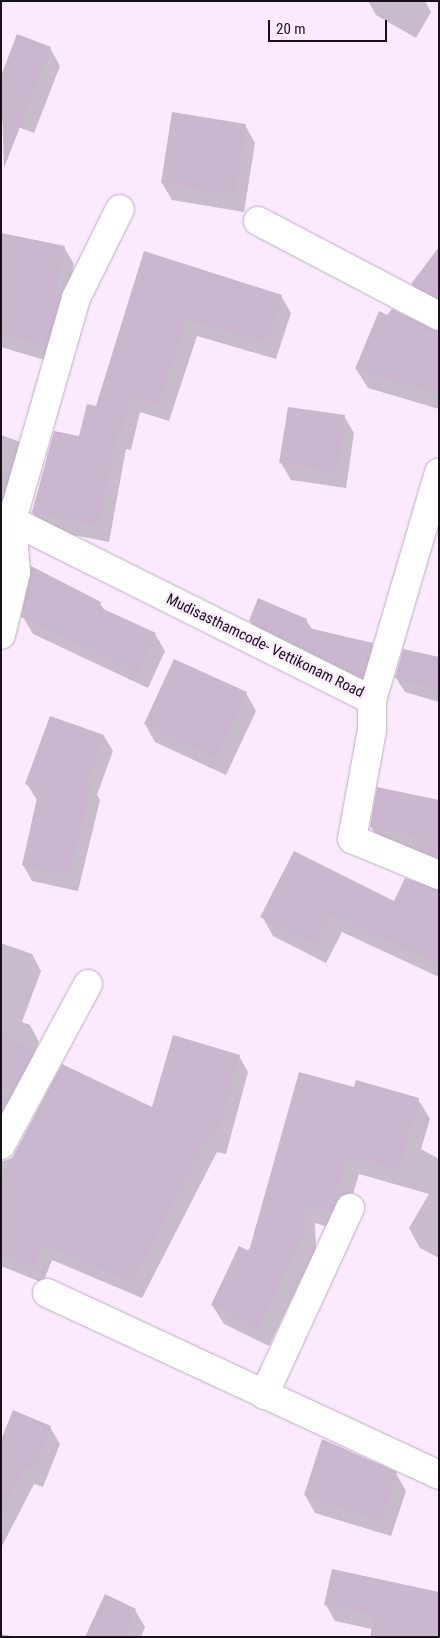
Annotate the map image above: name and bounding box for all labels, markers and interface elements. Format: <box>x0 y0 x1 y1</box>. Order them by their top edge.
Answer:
scale bar <box>270 10 389 42</box>
text: 20 m <box>276 20 306 38</box>
street label: Mudisasthamcode- Vettikonam Road <box>163 590 367 702</box>

